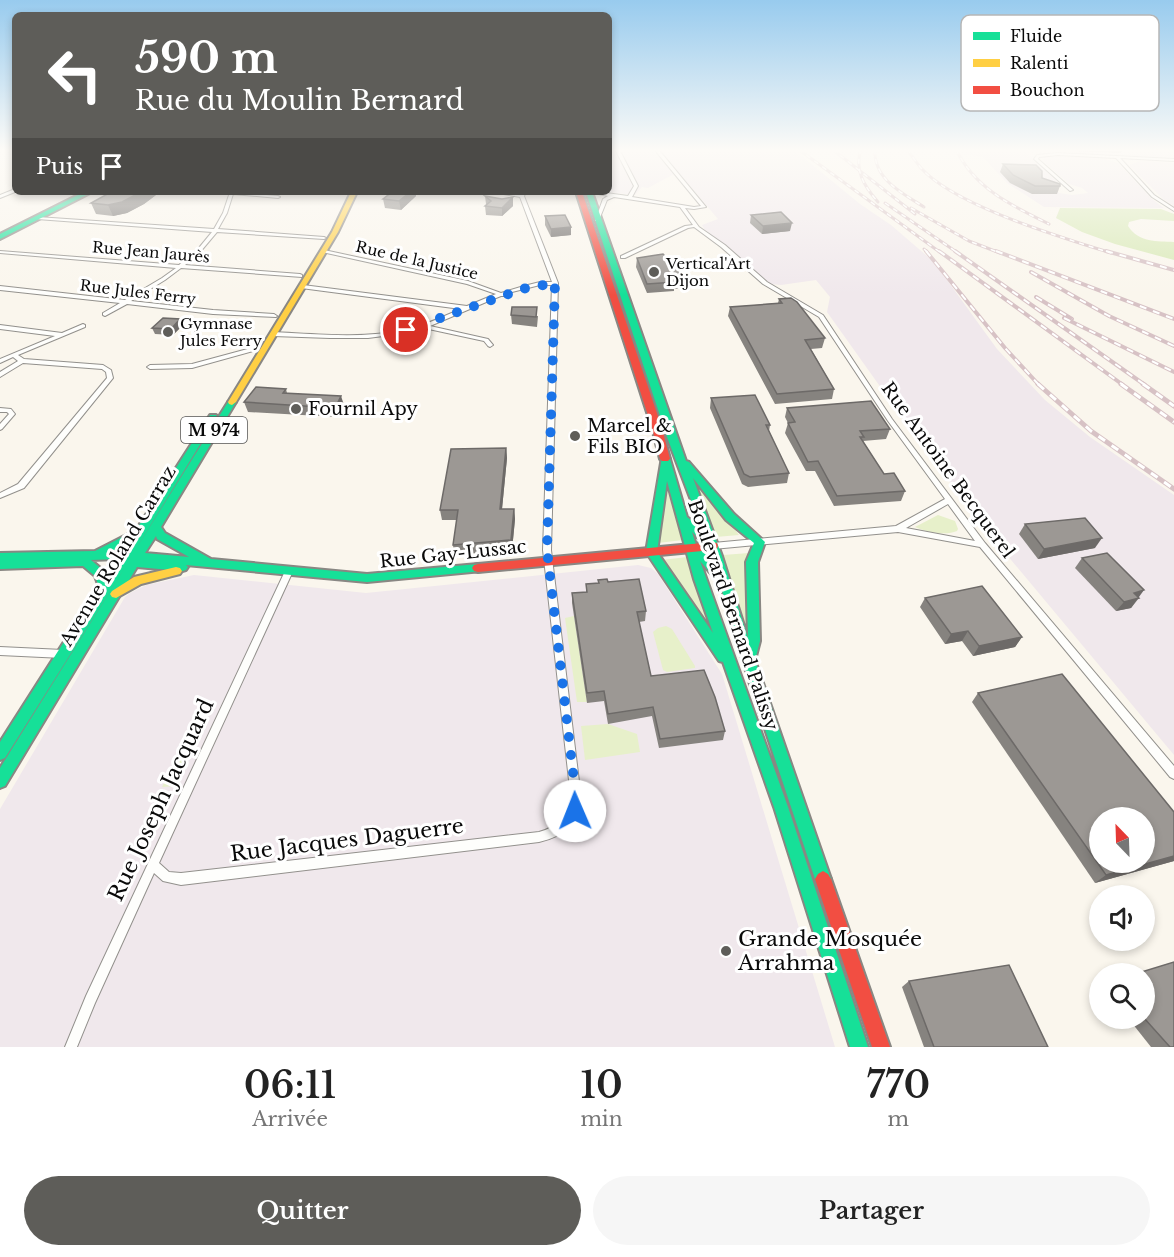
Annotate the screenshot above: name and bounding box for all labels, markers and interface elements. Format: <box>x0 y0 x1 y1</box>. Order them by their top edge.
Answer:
legend <box>961 15 1159 111</box>
text: Fluide <box>1010 26 1062 46</box>
text: 590 m <box>135 32 278 84</box>
icon: left <box>36 36 114 114</box>
text: Ralenti <box>1010 53 1069 73</box>
text: Bouchon <box>1010 80 1085 100</box>
text: Rue du Moulin Bernard <box>135 84 464 117</box>
icon: arrive <box>95 150 128 183</box>
text: Puis <box>36 153 83 180</box>
street label: Rue Jean Jaurès <box>91 237 211 267</box>
street label: Rue de la Justice <box>354 237 480 283</box>
place label: Vertical'Art Dijon <box>665 254 751 290</box>
marker: Vertical'Art Dijon <box>647 265 661 279</box>
street label: Rue Jules Ferry <box>79 275 198 309</box>
pin <box>380 304 431 355</box>
icon: arrive <box>389 313 422 346</box>
place label: Gymnase Jules Ferry <box>178 314 263 350</box>
marker: Gymnase Jules Ferry <box>161 325 175 339</box>
street label: Rue Antoine Becquerel <box>877 378 1019 562</box>
place label: Fournil Apy <box>308 398 418 420</box>
marker: Fournil Apy <box>289 402 303 416</box>
place label: Marcel & Fils BIO <box>587 415 672 458</box>
road number: M 974 <box>181 417 247 443</box>
marker: Marcel & Fils BIO <box>568 429 582 443</box>
street label: Avenue Roland Carraz <box>55 462 181 651</box>
street label: Boulevard Bernard Palissy <box>683 497 783 734</box>
street label: Rue Gay-Lussac <box>379 535 528 573</box>
street label: Rue Joseph Jacquard <box>103 695 219 905</box>
position arrow <box>543 779 607 843</box>
north arrow <box>1089 807 1155 873</box>
map controls <box>1089 807 1155 1029</box>
street label: Rue Jacques Daguerre <box>229 813 465 867</box>
button: sound <box>1089 885 1155 951</box>
place label: Grande Mosquée Arrahma <box>737 926 922 976</box>
marker: Grande Mosquée Arrahma <box>719 944 733 958</box>
button: search <box>1089 963 1155 1029</box>
text: 06:11 <box>244 1063 336 1108</box>
text: 10 <box>580 1063 623 1108</box>
text: 770 <box>867 1063 930 1108</box>
text: Arrivée <box>252 1107 328 1131</box>
text: min <box>580 1107 622 1131</box>
text: m <box>888 1107 909 1131</box>
button: Quitter <box>24 1176 581 1245</box>
button: Partager <box>593 1176 1150 1245</box>

